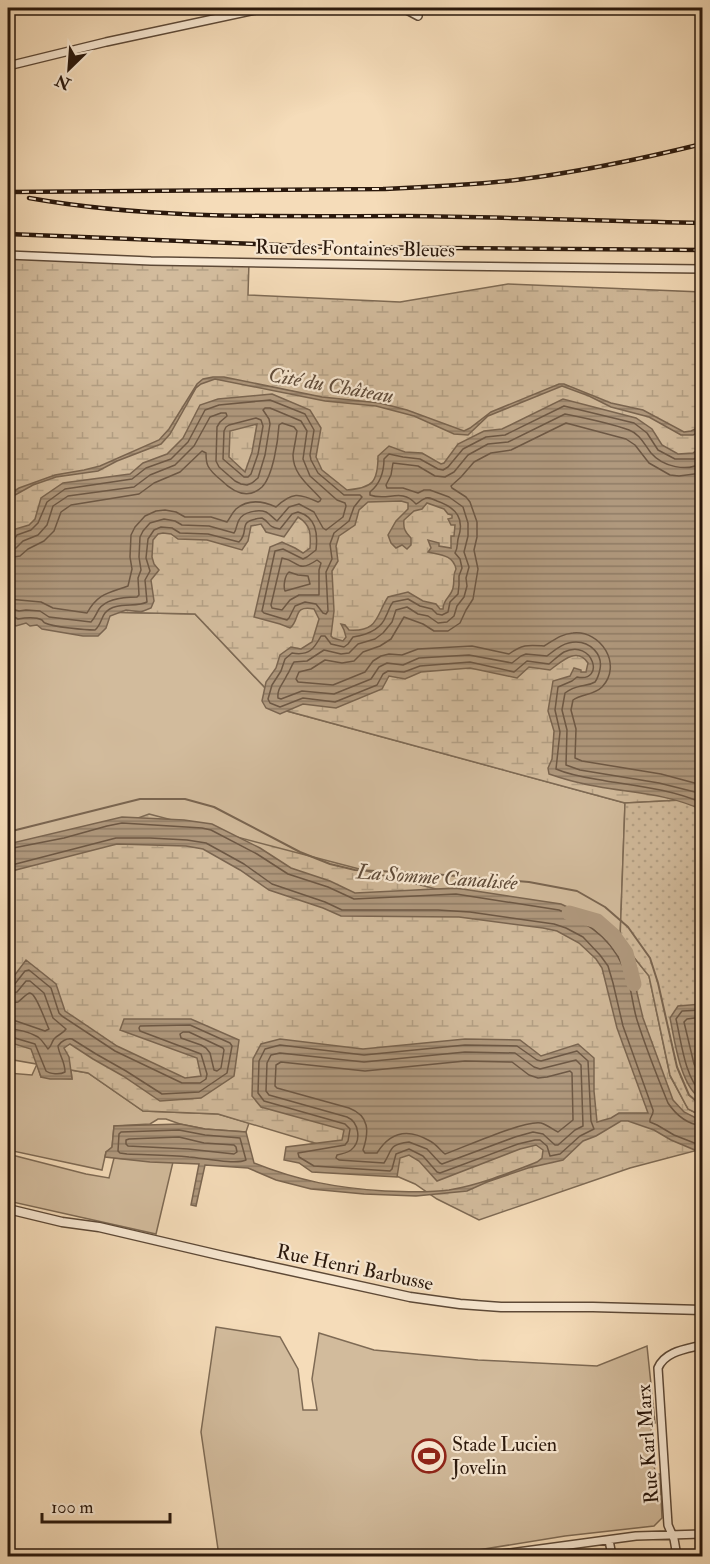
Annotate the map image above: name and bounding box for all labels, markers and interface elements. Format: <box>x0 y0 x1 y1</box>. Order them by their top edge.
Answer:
north arrow <box>39 39 99 99</box>
text: N <box>52 69 75 94</box>
street label: Rue des Fontaines Bleues <box>255 234 455 263</box>
water label: Cité du Château <box>266 361 396 410</box>
water label: La Somme Canalisée <box>354 858 519 897</box>
street label: Rue Henri Barbusse <box>274 1239 436 1296</box>
street label: Rue Karl Marx <box>631 1383 664 1505</box>
place label: Stade Lucien Jovelin <box>451 1432 557 1480</box>
sports icon: Stade Lucien Jovelin <box>411 1438 447 1474</box>
scale bar <box>42 1486 170 1524</box>
text: 100 m <box>51 1496 94 1519</box>

